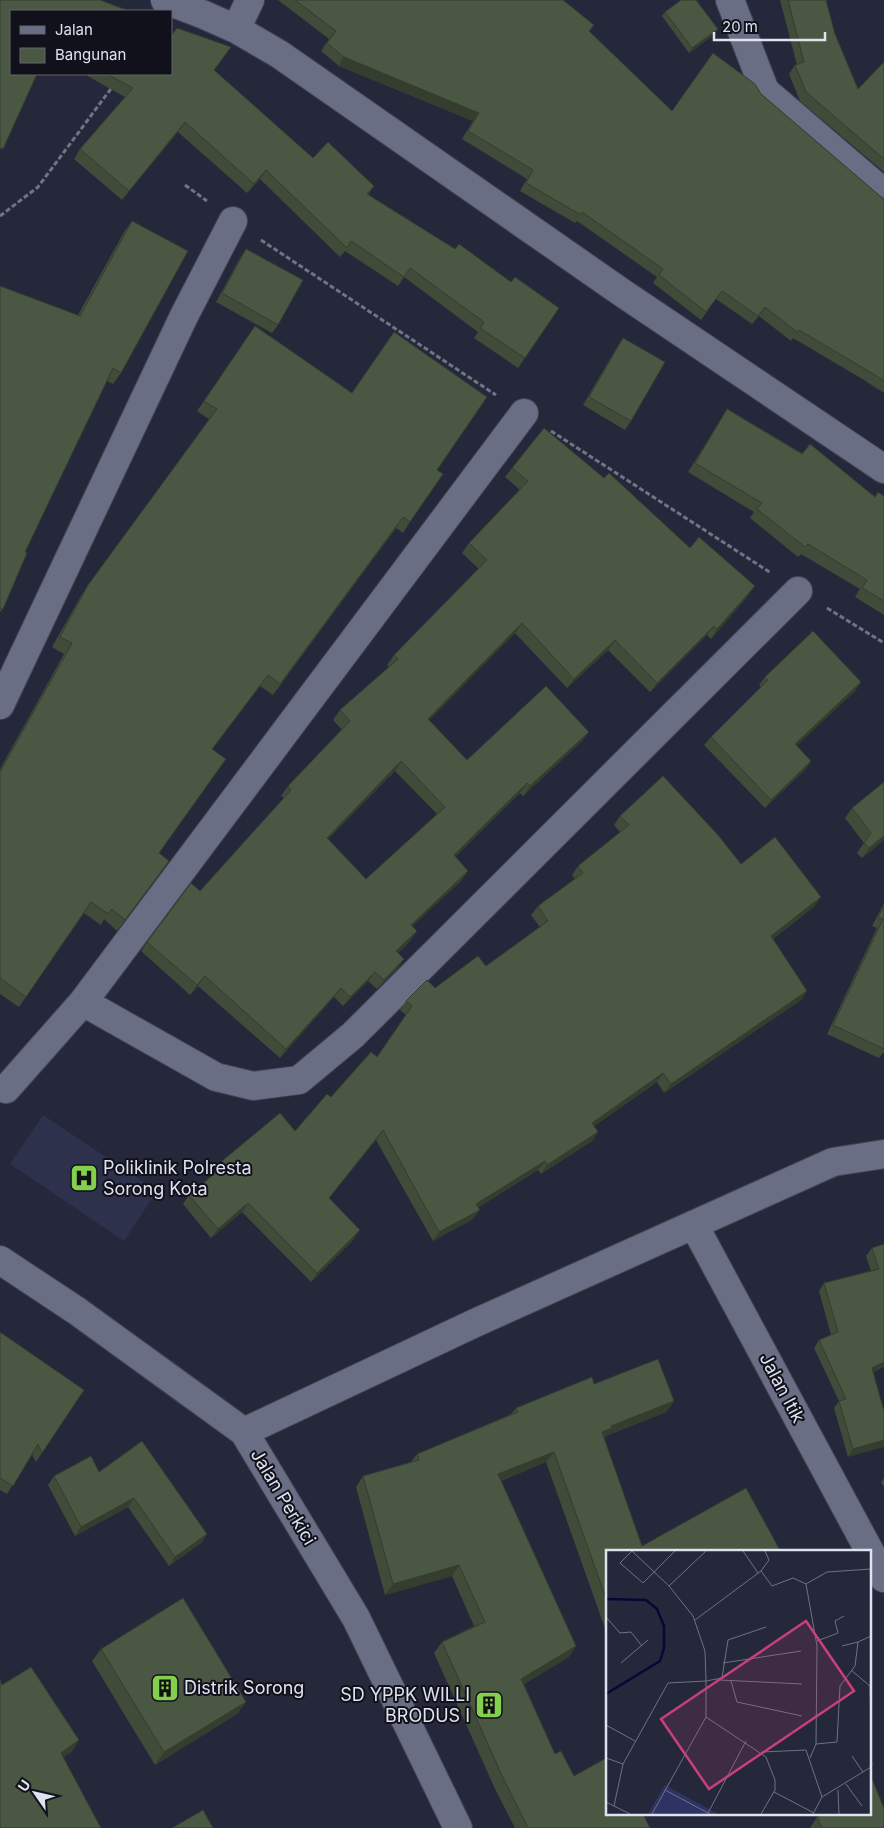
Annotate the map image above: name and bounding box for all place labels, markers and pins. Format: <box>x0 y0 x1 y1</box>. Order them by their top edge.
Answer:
place label: Poliklinik Polresta Sorong Kota <box>103 1157 252 1199</box>
hospital icon: Poliklinik Polresta Sorong Kota <box>69 1163 99 1193</box>
building icon: Distrik Sorong <box>150 1673 180 1703</box>
place label: Distrik Sorong <box>184 1677 304 1698</box>
place label: SD YPPK WILLI BRODUS I <box>340 1684 470 1726</box>
building icon: SD YPPK WILLI BRODUS I <box>474 1690 504 1720</box>

